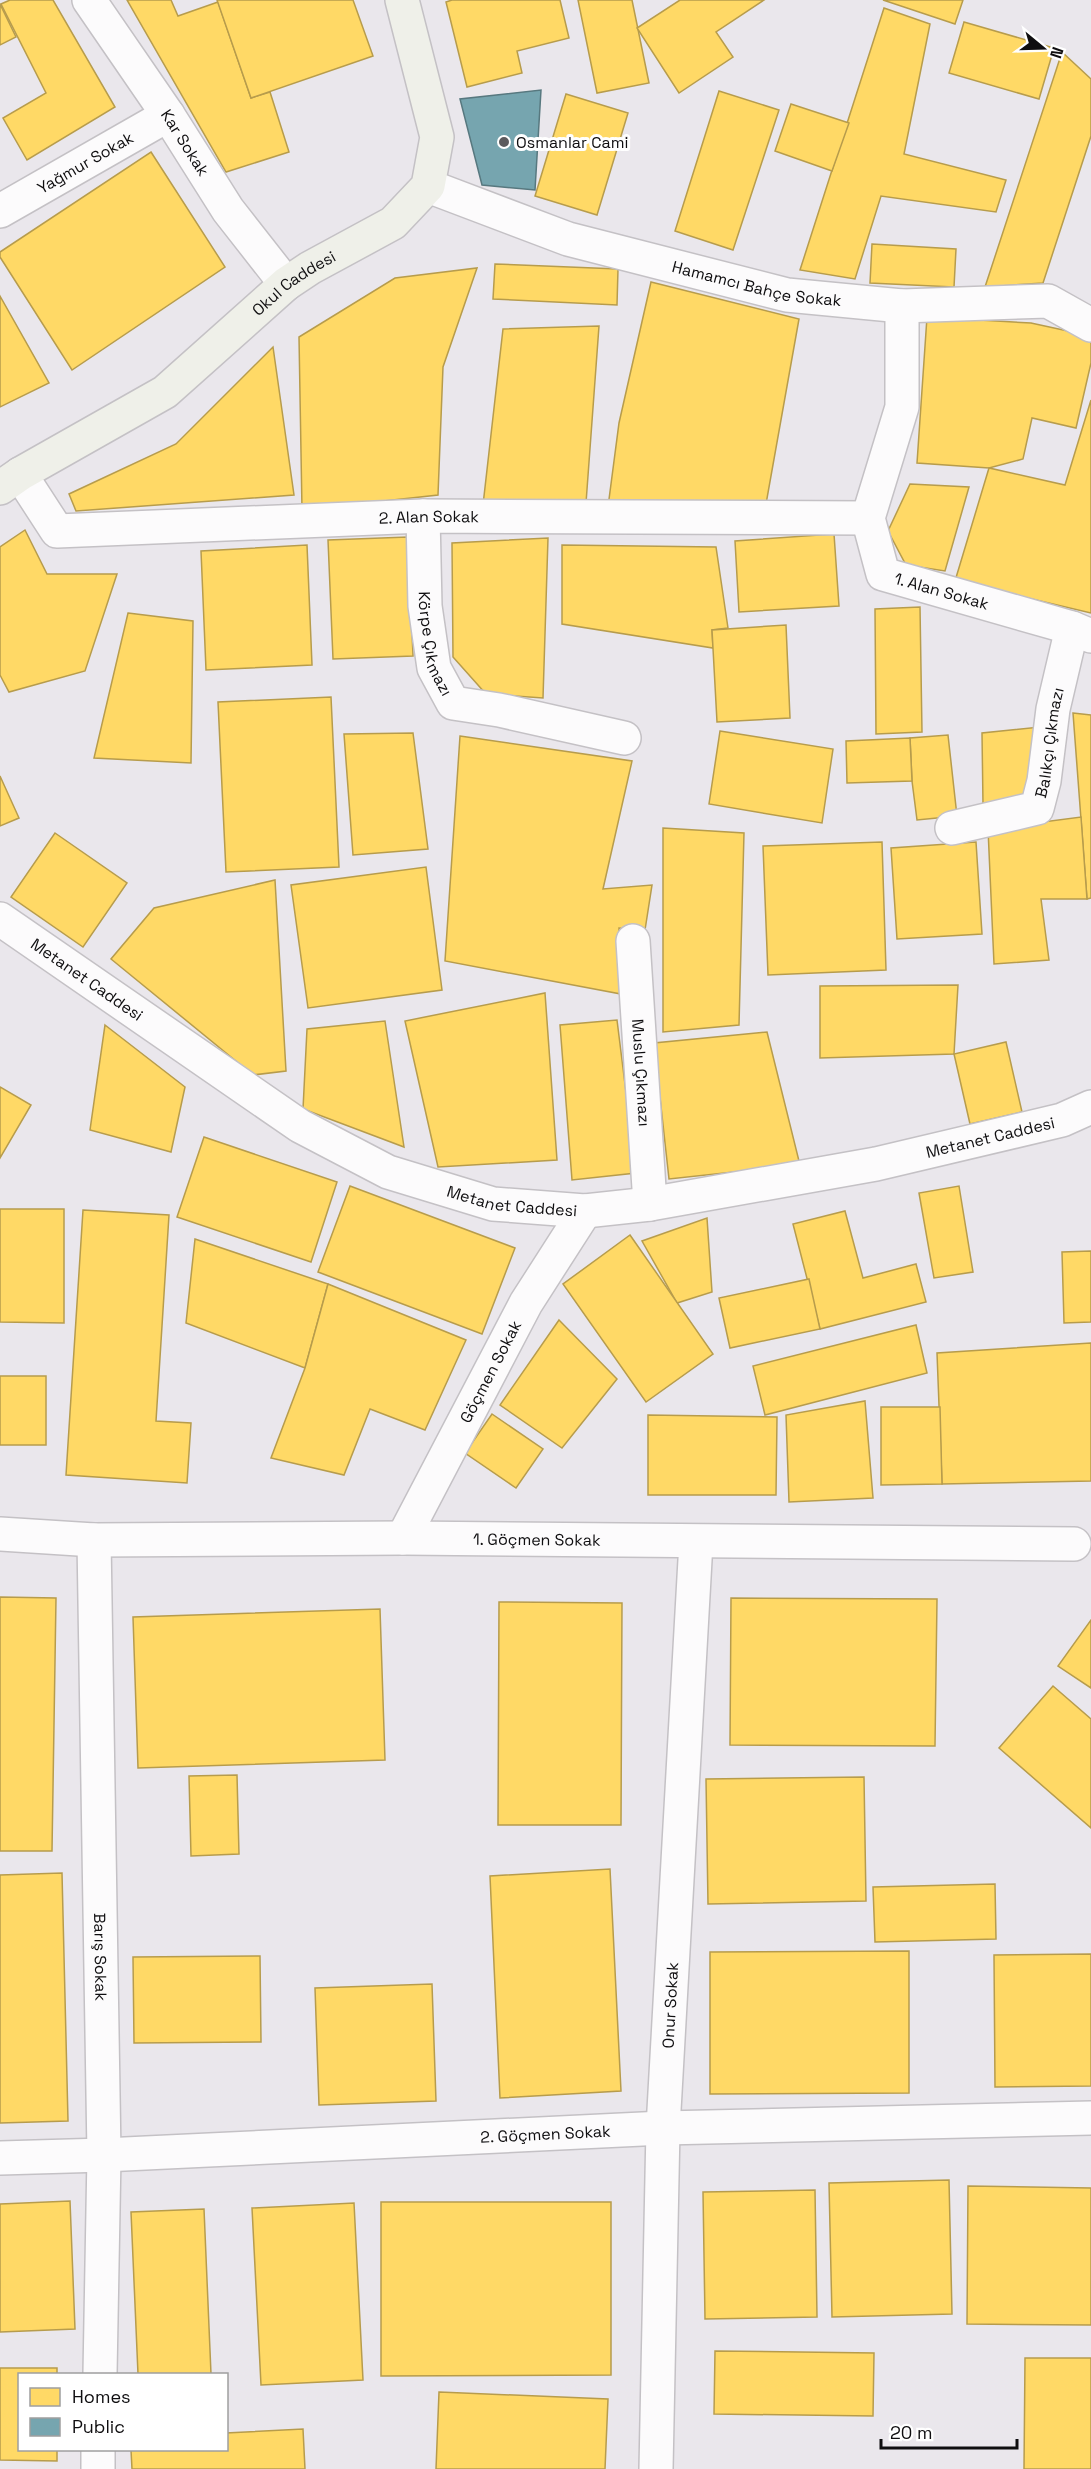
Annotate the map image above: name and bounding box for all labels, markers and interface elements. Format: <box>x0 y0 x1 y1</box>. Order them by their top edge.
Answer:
north arrow <box>1013 18 1073 78</box>
text: N <box>1045 44 1068 61</box>
street label: Kar Sokak <box>156 105 214 180</box>
street label: Yağmur Sokak <box>33 126 137 198</box>
place label: Osmanlar Cami <box>516 132 628 153</box>
marker: Osmanlar Cami <box>497 135 511 149</box>
street label: Okul Caddesi <box>247 246 339 320</box>
street label: Hamamcı Bahçe Sokak <box>670 256 843 311</box>
street label: 2. Alan Sokak <box>378 505 479 528</box>
street label: 1. Alan Sokak <box>892 567 992 614</box>
street label: Körpe Çıkmazı <box>414 591 458 699</box>
street label: Balıkçı Çıkmazı <box>1030 685 1068 800</box>
street label: Metanet Caddesi <box>27 933 147 1025</box>
street label: Muslu Çıkmazı <box>628 1018 655 1127</box>
street label: Metanet Caddesi <box>924 1112 1057 1162</box>
street label: Metanet Caddesi <box>445 1180 578 1221</box>
street label: Göçmen Sokak <box>455 1316 526 1426</box>
street label: 1. Göçmen Sokak <box>473 1528 601 1550</box>
street label: Barış Sokak <box>90 1913 112 2002</box>
street label: Onur Sokak <box>657 1961 683 2049</box>
street label: 2. Göçmen Sokak <box>480 2120 611 2147</box>
legend <box>18 2373 228 2451</box>
text: Homes <box>72 2385 131 2408</box>
scale bar <box>881 2412 1018 2450</box>
text: Public <box>72 2415 125 2438</box>
text: 20 m <box>890 2421 933 2444</box>

